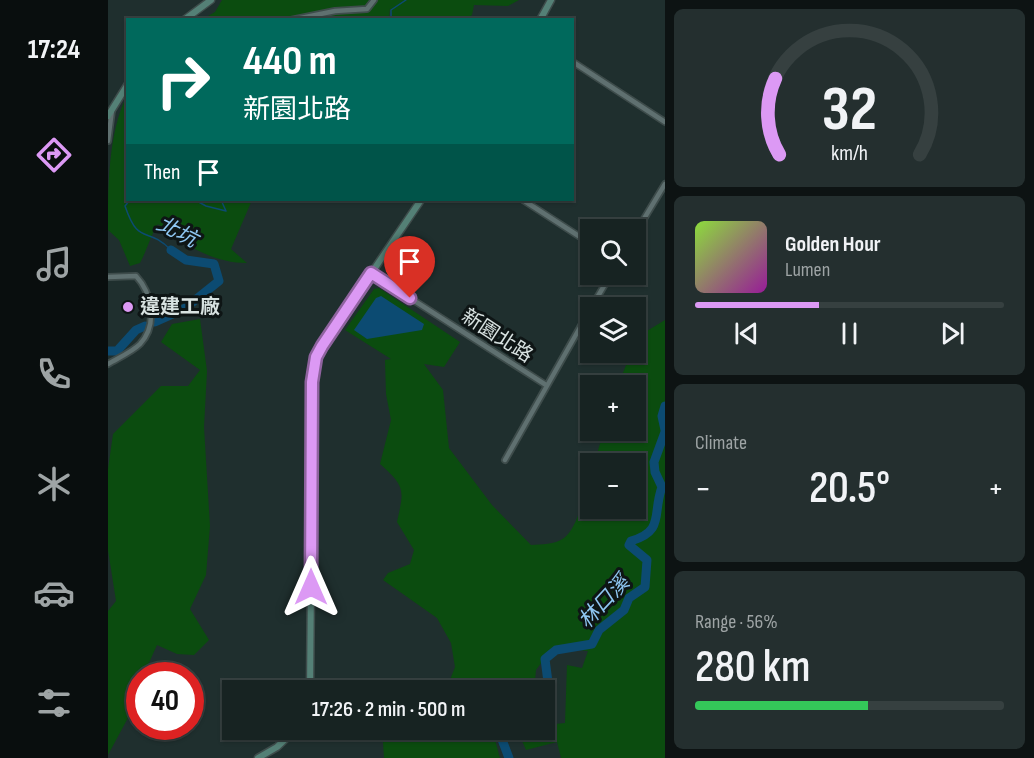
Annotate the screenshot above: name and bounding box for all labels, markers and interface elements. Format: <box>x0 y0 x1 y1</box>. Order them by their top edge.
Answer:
text: 17:24 <box>28 34 80 66</box>
text: 440 m <box>243 36 337 87</box>
icon: right <box>144 42 222 120</box>
text: 32 <box>822 73 877 148</box>
text: 新園北路 <box>243 94 351 126</box>
icon: directions <box>33 134 75 176</box>
text: km/h <box>831 142 868 167</box>
icon: arrive <box>192 156 225 189</box>
text: Then <box>144 159 180 186</box>
water label: 北坑 <box>153 211 204 254</box>
map controls <box>580 219 646 519</box>
button: search <box>580 219 646 285</box>
text: Golden Hour <box>785 231 881 258</box>
pin <box>384 236 435 298</box>
icon: music <box>33 243 75 285</box>
icon: arrive <box>393 245 426 278</box>
text: Lumen <box>785 258 830 282</box>
place label: 違建工廠 <box>140 295 220 319</box>
button: layers <box>580 297 646 363</box>
marker: 違建工廠 <box>121 300 135 314</box>
street label: 新園北路 <box>457 304 537 368</box>
icon: previous <box>730 317 763 350</box>
icon: pause <box>833 317 866 350</box>
icon: next <box>936 317 969 350</box>
icon: phone <box>33 353 75 395</box>
button: + <box>580 375 646 441</box>
text: Climate <box>695 431 747 455</box>
button: − <box>580 453 646 519</box>
text: 20.5° <box>809 461 890 516</box>
icon: climate <box>33 463 75 505</box>
text: − <box>695 469 711 509</box>
text: + <box>988 469 1004 509</box>
position arrow <box>279 555 343 619</box>
water label: 林口溪 <box>573 568 637 634</box>
icon: car <box>33 572 75 614</box>
text: Range · 56% <box>695 610 778 634</box>
text: 280 km <box>695 640 810 695</box>
speed limit sign: 40 <box>126 662 204 740</box>
icon: filters <box>33 682 75 724</box>
text: 17:26 · 2 min · 500 m <box>312 696 465 723</box>

